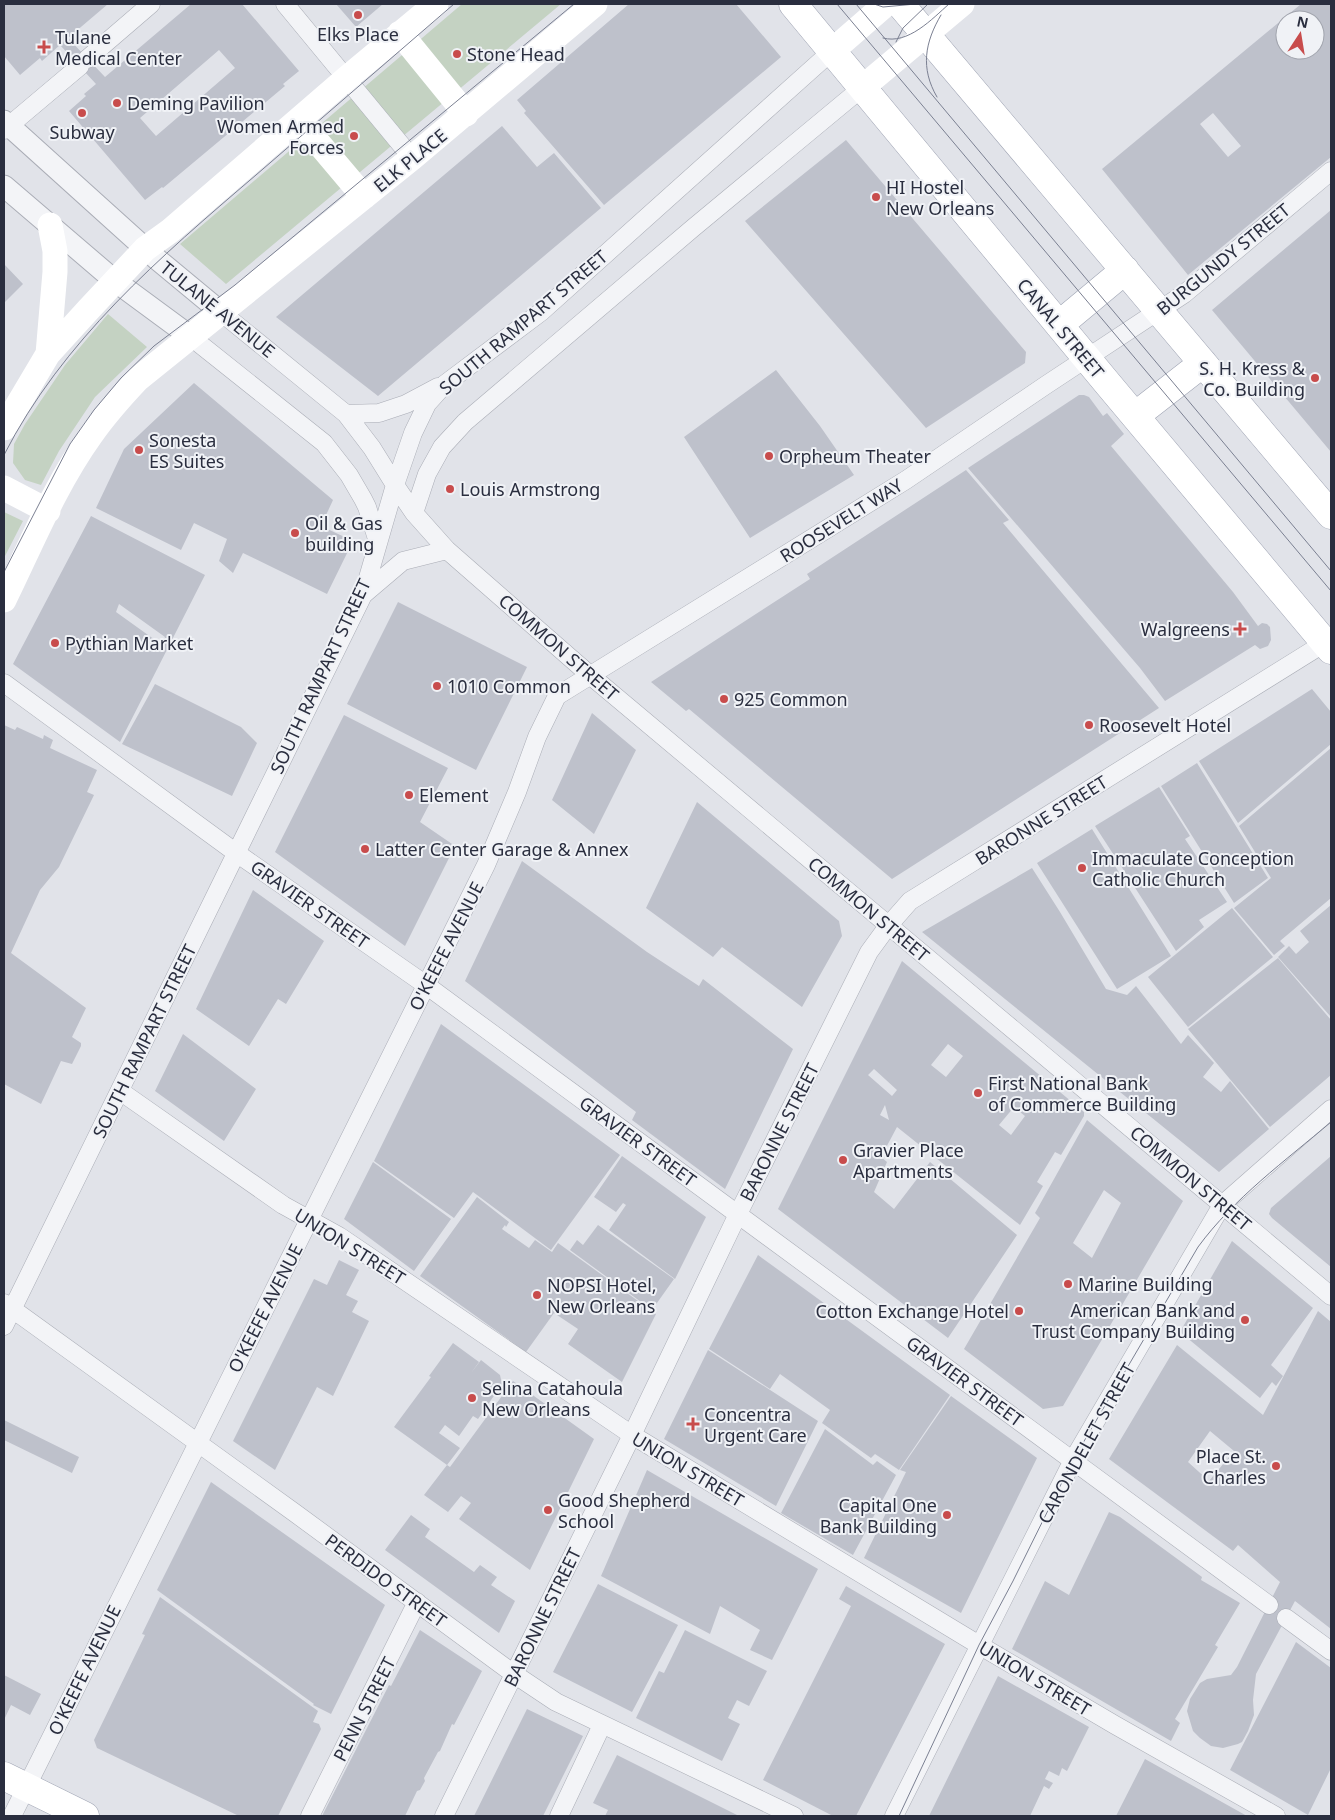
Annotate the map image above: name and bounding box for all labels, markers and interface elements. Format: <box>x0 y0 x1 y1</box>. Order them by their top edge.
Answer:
marker: Elks Place <box>352 9 364 21</box>
north arrow <box>1275 10 1325 60</box>
text: N <box>1295 11 1310 32</box>
place label: Elks Place <box>317 22 399 46</box>
place label: Tulane Medical Center <box>55 25 183 70</box>
marker: Tulane Medical Center <box>37 40 51 54</box>
place label: Stone Head <box>467 42 565 66</box>
marker: Stone Head <box>451 48 463 60</box>
place label: Deming Pavilion <box>127 91 265 115</box>
marker: Deming Pavilion <box>111 97 123 109</box>
marker: Subway <box>76 107 88 119</box>
place label: Women Armed Forces <box>217 114 344 159</box>
place label: Subway <box>49 120 115 144</box>
street label: ELK PLACE <box>368 123 452 197</box>
marker: Women Armed Forces <box>348 130 360 142</box>
place label: HI Hostel New Orleans <box>886 175 994 220</box>
marker: HI Hostel New Orleans <box>870 191 882 203</box>
street label: BURGUNDY STREET <box>1151 198 1295 320</box>
street label: SOUTH RAMPART STREET <box>434 244 612 400</box>
street label: TULANE AVENUE <box>156 255 280 363</box>
street label: CANAL STREET <box>1012 273 1110 383</box>
place label: S. H. Kress & Co. Building <box>1199 356 1306 401</box>
marker: S. H. Kress & Co. Building <box>1309 372 1321 384</box>
place label: Sonesta ES Suites <box>149 428 225 473</box>
marker: Sonesta ES Suites <box>133 444 145 456</box>
place label: Orpheum Theater <box>779 444 932 468</box>
marker: Orpheum Theater <box>763 450 775 462</box>
street label: ROOSEVELT WAY <box>775 472 908 567</box>
place label: Louis Armstrong <box>460 477 600 501</box>
marker: Louis Armstrong <box>444 483 456 495</box>
place label: Oil & Gas building <box>305 511 383 556</box>
marker: Oil & Gas building <box>289 527 301 539</box>
street label: SOUTH RAMPART STREET <box>264 575 376 777</box>
street label: COMMON STREET <box>494 588 624 706</box>
place label: Walgreens <box>1141 617 1230 641</box>
marker: Walgreens <box>1234 623 1246 635</box>
place label: Pythian Market <box>65 631 194 655</box>
marker: Pythian Market <box>49 637 61 649</box>
place label: 1010 Common <box>447 674 571 698</box>
marker: 1010 Common <box>431 680 443 692</box>
place label: 925 Common <box>734 687 848 711</box>
marker: 925 Common <box>718 693 730 705</box>
place label: Roosevelt Hotel <box>1099 713 1231 737</box>
marker: Roosevelt Hotel <box>1083 719 1095 731</box>
street label: BARONNE STREET <box>970 770 1112 870</box>
place label: Element <box>419 783 489 807</box>
marker: Element <box>403 789 415 801</box>
place label: Latter Center Garage & Annex <box>375 837 629 861</box>
marker: Latter Center Garage & Annex <box>359 843 371 855</box>
place label: Immaculate Conception Catholic Church <box>1092 846 1294 891</box>
street label: COMMON STREET <box>803 851 935 967</box>
street label: GRAVIER STREET <box>246 854 374 954</box>
marker: Immaculate Conception Catholic Church <box>1076 862 1088 874</box>
street label: O'KEEFE AVENUE <box>403 877 489 1015</box>
street label: SOUTH RAMPART STREET <box>87 940 201 1142</box>
street label: BARONNE STREET <box>734 1059 824 1205</box>
place label: First National Bank of Commerce Building <box>988 1071 1176 1116</box>
marker: First National Bank of Commerce Building <box>972 1087 984 1099</box>
street label: GRAVIER STREET <box>575 1090 701 1192</box>
street label: COMMON STREET <box>1125 1120 1257 1236</box>
place label: Gravier Place Apartments <box>853 1138 964 1183</box>
marker: Gravier Place Apartments <box>837 1154 849 1166</box>
street label: UNION STREET <box>290 1202 410 1290</box>
street label: O'KEEFE AVENUE <box>222 1239 308 1377</box>
place label: Marine Building <box>1078 1272 1212 1296</box>
place label: NOPSI Hotel, New Orleans <box>547 1273 657 1318</box>
marker: Marine Building <box>1062 1278 1074 1290</box>
marker: NOPSI Hotel, New Orleans <box>531 1289 543 1301</box>
place label: American Bank and Trust Company Building <box>1032 1298 1235 1343</box>
place label: Cotton Exchange Hotel <box>815 1299 1009 1323</box>
marker: Cotton Exchange Hotel <box>1013 1305 1025 1317</box>
marker: American Bank and Trust Company Building <box>1239 1314 1251 1326</box>
street label: GRAVIER STREET <box>902 1330 1028 1432</box>
street label: CARONDELET STREET <box>1032 1358 1140 1528</box>
place label: Selina Catahoula New Orleans <box>482 1376 623 1421</box>
marker: Selina Catahoula New Orleans <box>466 1392 478 1404</box>
place label: Concentra Urgent Care <box>704 1402 807 1447</box>
marker: Concentra Urgent Care <box>686 1417 700 1431</box>
street label: UNION STREET <box>628 1426 748 1512</box>
place label: Place St. Charles <box>1196 1444 1266 1489</box>
marker: Place St. Charles <box>1270 1460 1282 1472</box>
place label: Good Shepherd School <box>558 1488 690 1533</box>
place label: Capital One Bank Building <box>820 1493 937 1538</box>
marker: Good Shepherd School <box>542 1504 554 1516</box>
marker: Capital One Bank Building <box>941 1509 953 1521</box>
street label: PERDIDO STREET <box>321 1528 451 1632</box>
street label: BARONNE STREET <box>498 1544 586 1690</box>
street label: O'KEEFE AVENUE <box>42 1601 126 1739</box>
street label: UNION STREET <box>975 1635 1095 1721</box>
street label: PENN STREET <box>327 1653 401 1765</box>

